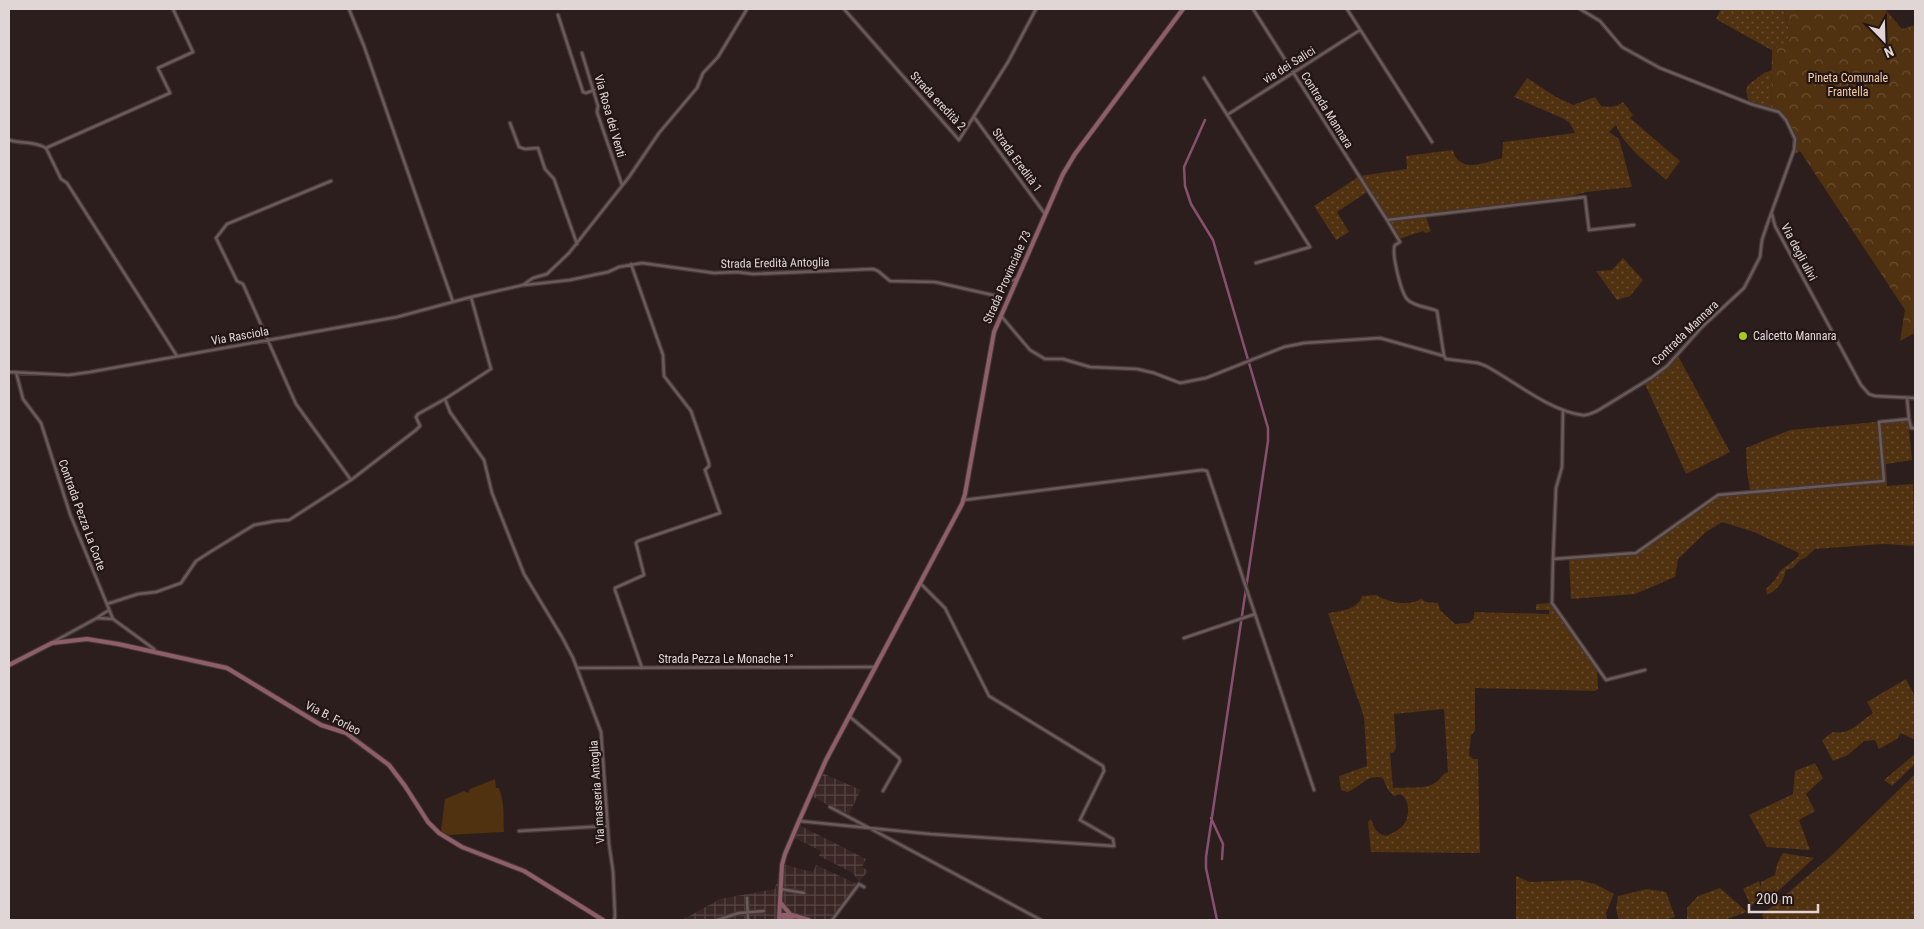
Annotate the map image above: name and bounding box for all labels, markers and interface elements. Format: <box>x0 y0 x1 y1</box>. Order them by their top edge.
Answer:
north arrow <box>1859 15 1909 65</box>
street label: via dei Salici <box>1260 43 1318 87</box>
text: N <box>1882 43 1896 61</box>
street label: Strada eredità 2 <box>907 69 969 133</box>
street label: Contrada Mannara <box>1298 69 1356 151</box>
park label: Pineta Comunale Frantella <box>1808 71 1889 99</box>
street label: Via Rosa dei Venti <box>591 73 629 159</box>
street label: Strada Eredità 1 <box>989 125 1045 195</box>
street label: Via degli ulivi <box>1778 221 1820 283</box>
street label: Strada Provinciale 73 <box>980 228 1034 326</box>
street label: Strada Eredità Antoglia <box>721 255 830 271</box>
street label: Contrada Mannara <box>1649 298 1721 368</box>
street label: Via Rasciola <box>210 324 270 348</box>
place label: Calcetto Mannara <box>1753 329 1837 343</box>
marker: Calcetto Mannara <box>1737 330 1749 342</box>
street label: Contrada Pezza La Corte <box>55 458 109 573</box>
street label: Strada Pezza Le Monache 1° <box>658 652 794 666</box>
street label: Via B. Forleo <box>303 698 363 738</box>
street label: Via masseria Antoglia <box>586 740 608 844</box>
scale bar <box>1749 882 1818 914</box>
text: 200 m <box>1756 890 1793 908</box>

